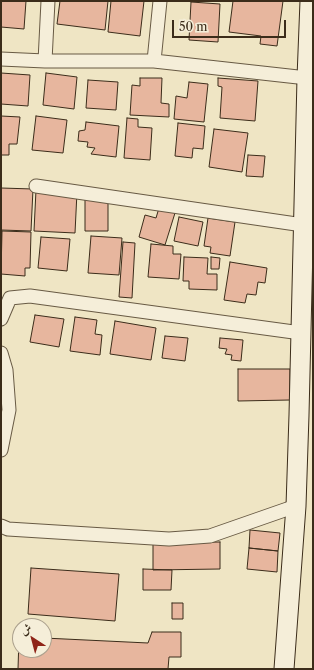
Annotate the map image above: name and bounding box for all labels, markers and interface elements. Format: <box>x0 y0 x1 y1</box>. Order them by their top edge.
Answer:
scale bar <box>174 12 288 38</box>
text: 50 m <box>179 19 208 34</box>
north arrow <box>12 618 52 658</box>
text: ش <box>17 620 34 638</box>

